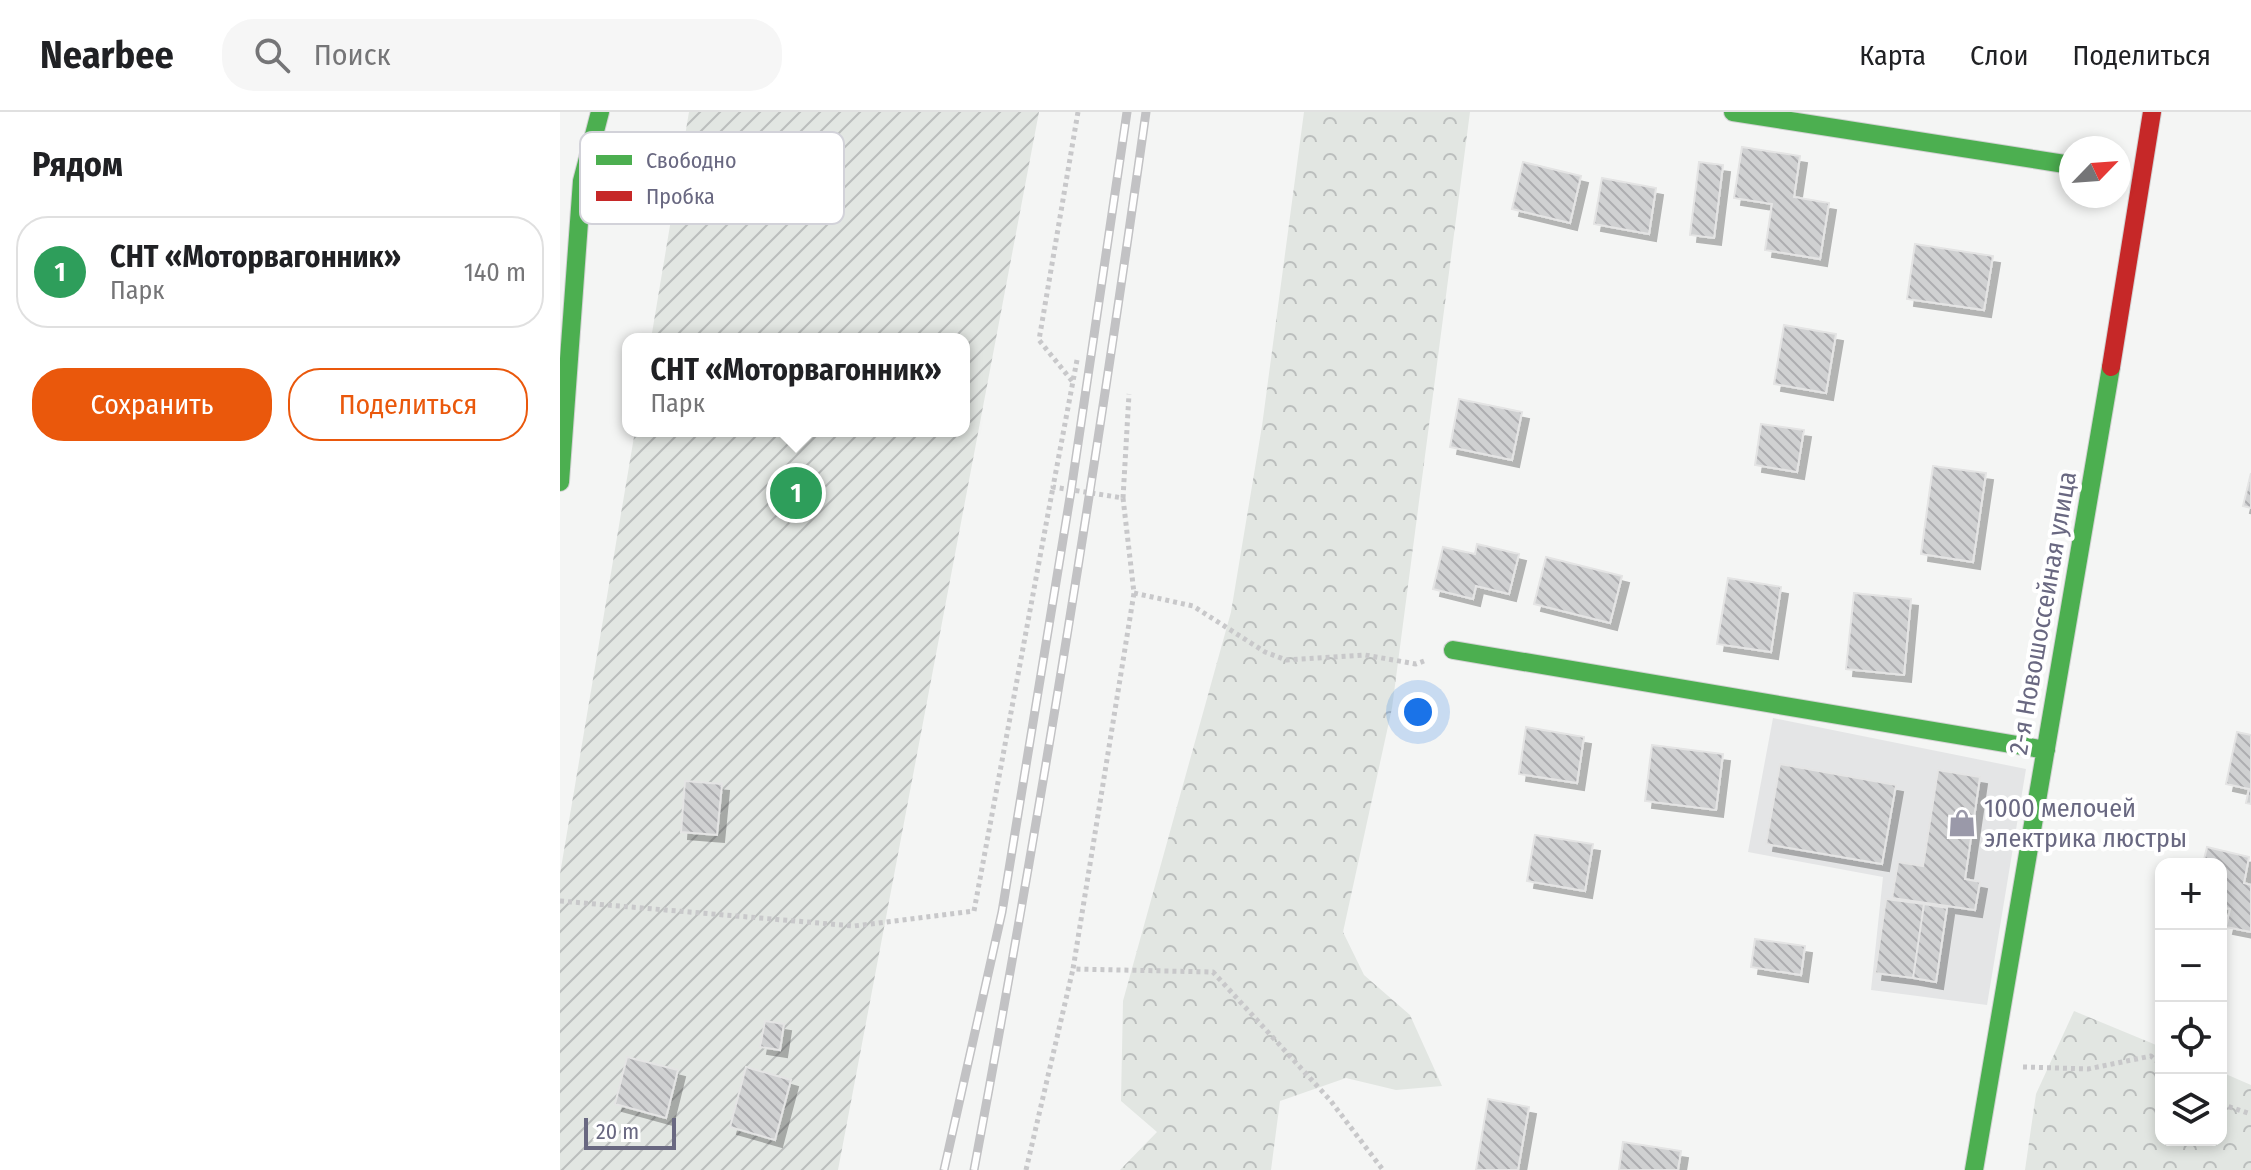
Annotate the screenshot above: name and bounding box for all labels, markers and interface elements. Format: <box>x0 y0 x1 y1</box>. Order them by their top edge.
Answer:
search box <box>222 19 782 91</box>
text: Nearbee <box>40 32 174 78</box>
icon: search <box>250 33 294 77</box>
text: Поиск <box>314 37 391 73</box>
text: Карта <box>1859 39 1926 72</box>
text: Слои <box>1970 39 2028 72</box>
text: Поделиться <box>2072 39 2211 72</box>
legend <box>580 132 844 224</box>
north arrow <box>2059 136 2131 208</box>
text: Рядом <box>32 144 123 185</box>
text: Свободно <box>646 147 737 174</box>
text: Пробка <box>646 183 715 210</box>
text: СНТ «Моторвагонник» <box>110 239 401 275</box>
text: 1 <box>55 257 66 288</box>
text: 140 m <box>464 257 526 288</box>
text: Парк <box>110 275 164 306</box>
popup <box>622 333 970 437</box>
text: СНТ «Моторвагонник» <box>650 352 942 388</box>
button: Сохранить <box>32 368 272 441</box>
button: Поделиться <box>288 368 528 441</box>
text: Парк <box>650 388 705 419</box>
pin: 1 <box>770 463 822 523</box>
street label: 2-я Новошоссейная улица <box>2003 469 2083 757</box>
your location <box>1398 692 1438 732</box>
place label: 1000 мелочей электрика люстры <box>1984 793 2187 854</box>
shop icon: 1000 мелочей электрика люстры <box>1947 808 1977 838</box>
map controls <box>2155 858 2227 1146</box>
button: + <box>2155 858 2227 930</box>
button: − <box>2155 930 2227 1002</box>
button: locate <box>2155 1002 2227 1074</box>
button: layers <box>2155 1074 2227 1146</box>
scale bar <box>584 1114 676 1150</box>
text: 20 m <box>596 1118 639 1145</box>

